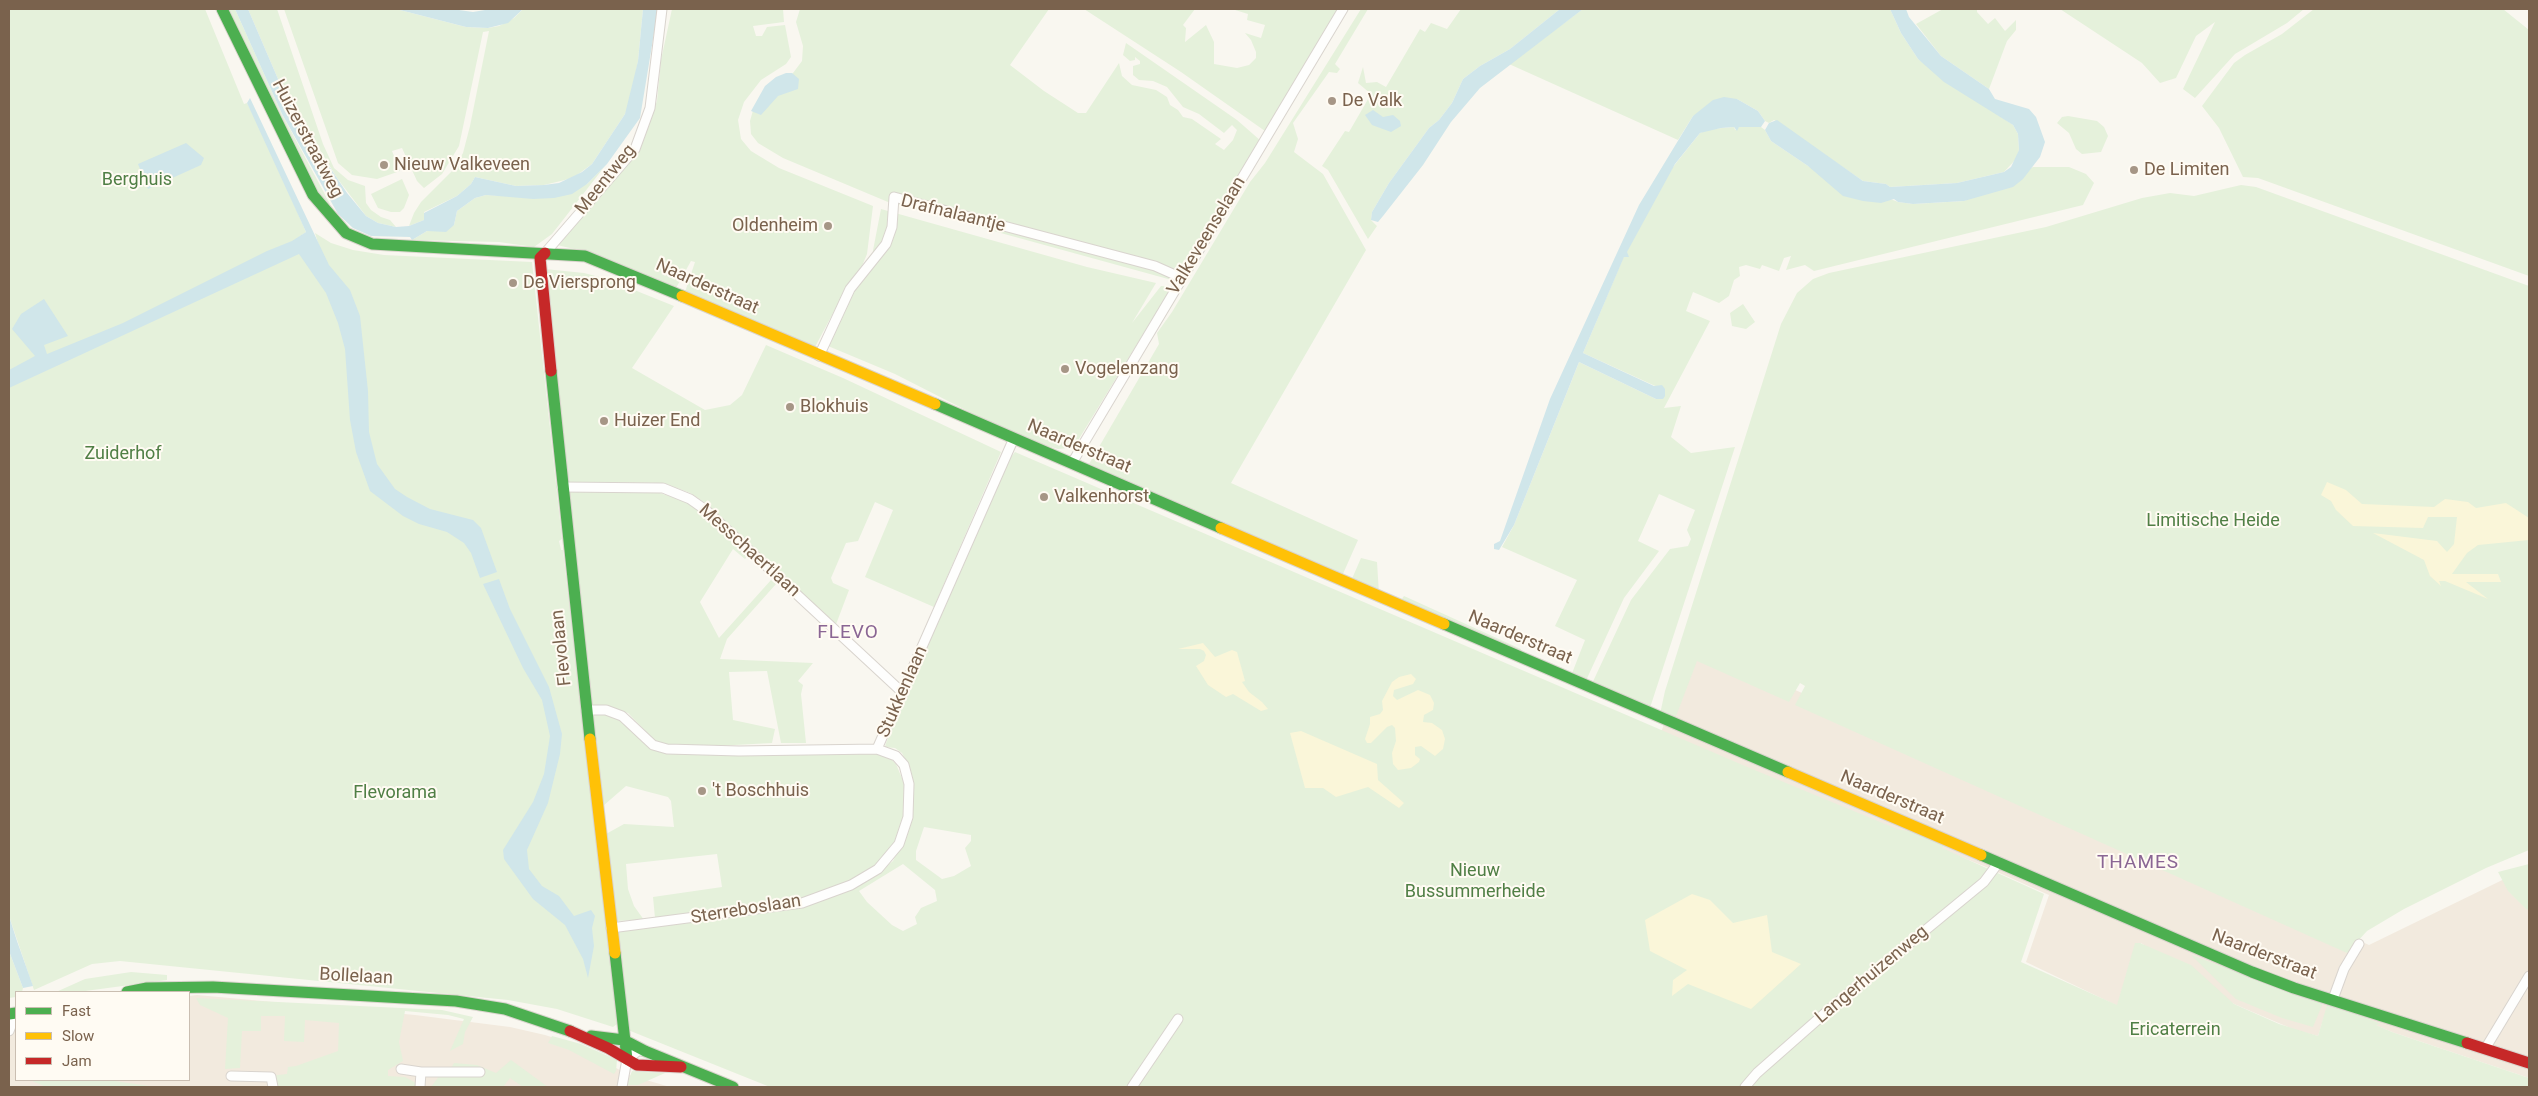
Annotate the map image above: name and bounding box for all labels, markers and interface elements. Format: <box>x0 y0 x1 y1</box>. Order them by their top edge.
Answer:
street label: Huizerstraatweg <box>267 76 347 202</box>
place label: De Valk <box>1342 90 1402 112</box>
marker: De Valk <box>1326 95 1338 107</box>
street label: Meentweg <box>571 141 641 219</box>
place label: Nieuw Valkeveen <box>394 154 530 176</box>
marker: Nieuw Valkeveen <box>378 159 390 171</box>
place label: De Limiten <box>2144 159 2229 181</box>
marker: De Limiten <box>2128 164 2140 176</box>
park label: Berghuis <box>102 169 172 191</box>
street label: Valkeveenselaan <box>1163 173 1251 299</box>
street label: Drafnalaantje <box>898 191 1008 237</box>
place label: Oldenheim <box>732 215 818 237</box>
marker: Oldenheim <box>822 220 834 232</box>
street label: Naarderstraat <box>652 255 762 319</box>
place label: De Viersprong <box>523 272 636 294</box>
marker: De Viersprong <box>507 277 519 289</box>
place label: Vogelenzang <box>1075 358 1179 380</box>
marker: Vogelenzang <box>1059 363 1071 375</box>
place label: Blokhuis <box>800 396 868 418</box>
marker: Blokhuis <box>784 401 796 413</box>
place label: Huizer End <box>614 410 700 432</box>
marker: Huizer End <box>598 415 610 427</box>
street label: Naarderstraat <box>1024 415 1134 479</box>
park label: Zuiderhof <box>84 443 162 465</box>
place label: Valkenhorst <box>1054 486 1149 508</box>
marker: Valkenhorst <box>1038 491 1050 503</box>
street label: Messchaertlaan <box>694 500 804 602</box>
park label: Limitische Heide <box>2146 510 2280 532</box>
street label: Naarderstraat <box>1465 606 1575 670</box>
street label: Flevolaan <box>547 609 577 687</box>
district label: FLEVO <box>817 622 879 644</box>
street label: Stukkenlaan <box>873 643 933 741</box>
street label: Naarderstraat <box>1837 766 1947 830</box>
place label: 't Boschhuis <box>712 780 809 802</box>
park label: Flevorama <box>353 782 437 804</box>
marker: 't Boschhuis <box>696 785 708 797</box>
district label: THAMES <box>2096 852 2180 874</box>
park label: Nieuw Bussummerheide <box>1405 860 1545 902</box>
street label: Sterreboslaan <box>689 891 803 929</box>
street label: Langerhuizenweg <box>1811 921 1933 1029</box>
street label: Naarderstraat <box>2209 925 2319 985</box>
street label: Bollelaan <box>319 964 393 990</box>
legend <box>15 991 190 1081</box>
text: Fast <box>62 1002 91 1020</box>
park label: Ericaterrein <box>2129 1019 2221 1041</box>
text: Slow <box>62 1027 94 1045</box>
text: Jam <box>62 1052 92 1070</box>

